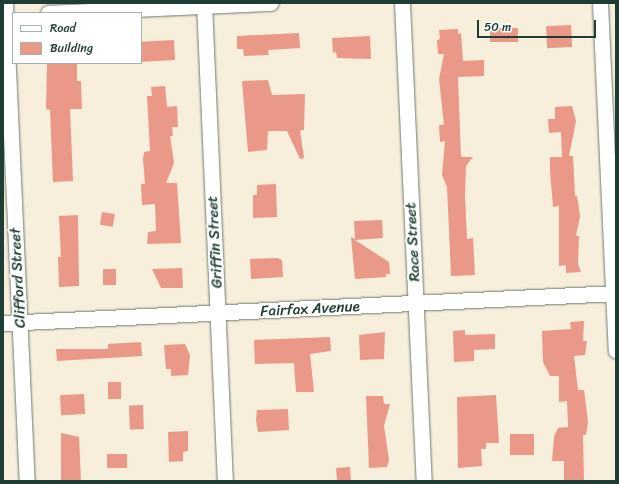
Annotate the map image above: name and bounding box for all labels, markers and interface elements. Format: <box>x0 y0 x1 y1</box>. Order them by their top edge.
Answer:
legend <box>12 12 142 64</box>
scale bar <box>479 12 598 38</box>
text: 50 m <box>484 16 511 38</box>
text: Road <box>50 17 76 39</box>
text: Building <box>50 37 93 59</box>
street label: Griffin Street <box>204 195 226 289</box>
street label: Race Street <box>402 202 424 282</box>
street label: Clifford Street <box>6 227 30 329</box>
street label: Fairfax Avenue <box>260 297 360 321</box>

